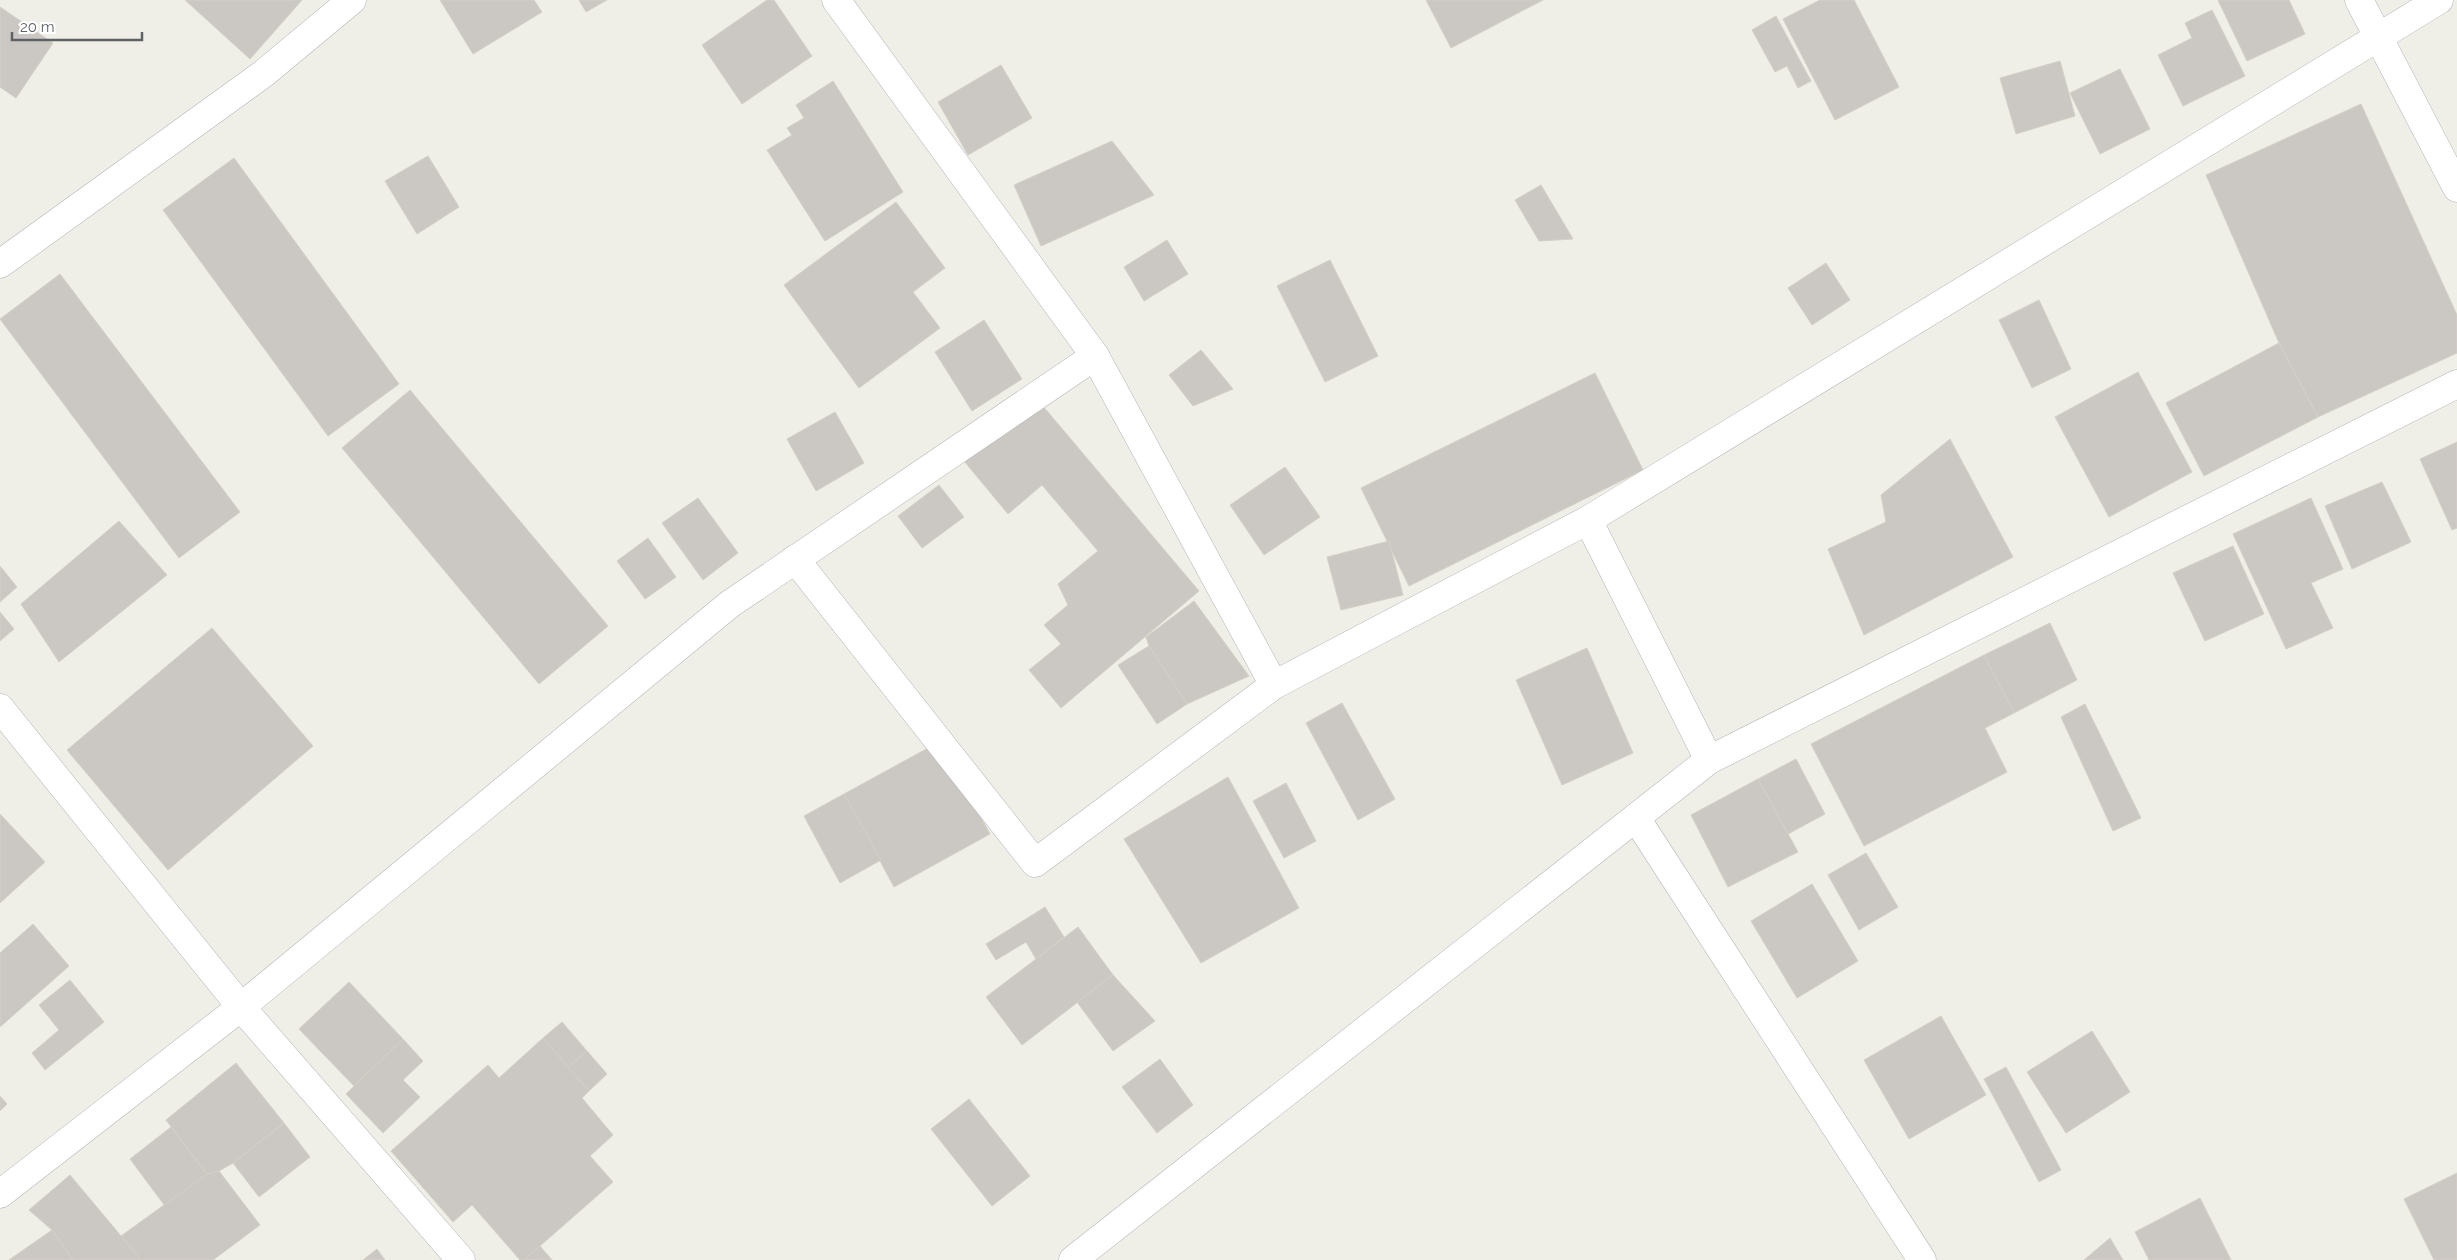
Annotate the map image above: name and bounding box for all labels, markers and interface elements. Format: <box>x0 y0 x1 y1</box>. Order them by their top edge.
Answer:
scale bar <box>12 10 142 42</box>
text: 20 m <box>20 18 55 36</box>

